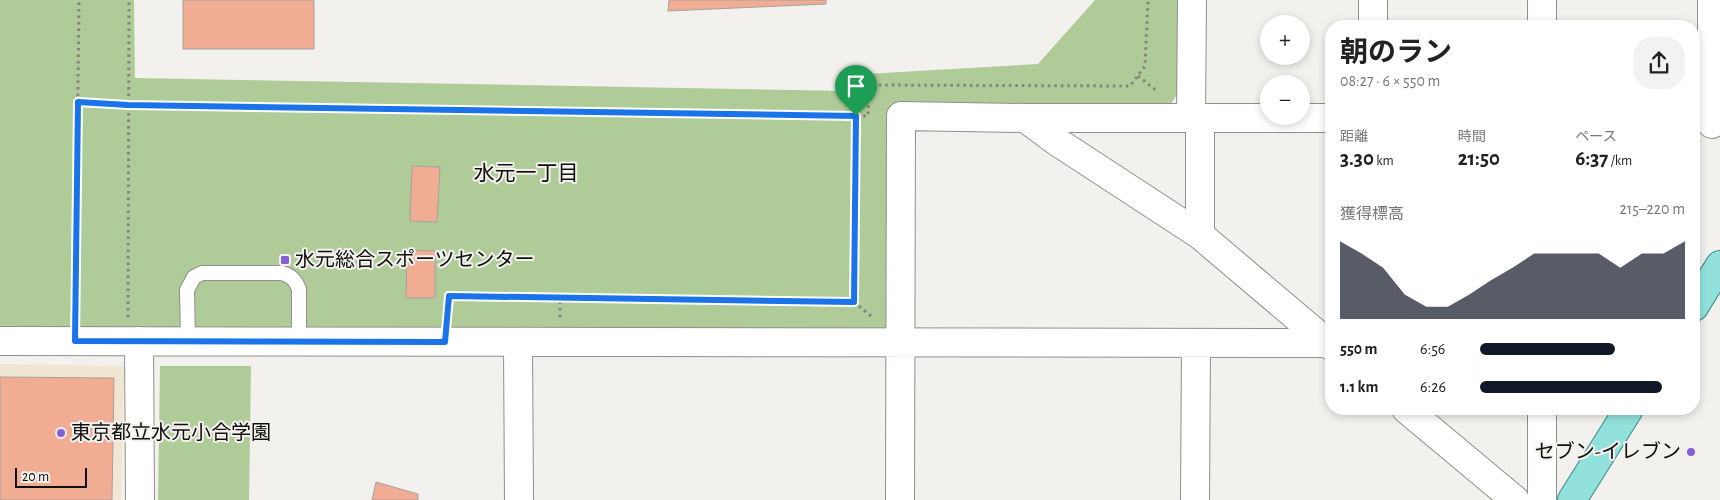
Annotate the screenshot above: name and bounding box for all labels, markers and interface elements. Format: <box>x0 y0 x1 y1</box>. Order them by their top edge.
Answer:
map controls <box>1260 15 1310 125</box>
button: + <box>1260 15 1310 65</box>
button: share <box>1633 37 1685 89</box>
text: 朝のラン <box>1340 39 1452 67</box>
pin <box>835 65 877 116</box>
icon: arrive <box>842 72 870 100</box>
text: 08:27 · 6 × 550 m <box>1340 73 1440 89</box>
button: − <box>1260 75 1310 125</box>
text: 距離 <box>1340 130 1368 144</box>
text: 時間 <box>1458 130 1486 144</box>
text: ペース <box>1575 130 1617 144</box>
text: 3.30 <box>1340 148 1374 169</box>
text: 21:50 <box>1458 148 1500 169</box>
text: 6:37 <box>1575 148 1608 169</box>
text: km <box>1374 154 1394 168</box>
text: /km <box>1608 154 1632 168</box>
district label: 水元一丁目 <box>474 162 579 184</box>
text: 215–220 m <box>1619 201 1685 217</box>
text: 獲得標高 <box>1340 206 1404 222</box>
place label: 水元総合スポーツセンター <box>295 249 535 270</box>
marker: 水元総合スポーツセンター <box>279 254 291 266</box>
text: 550 m <box>1340 341 1378 357</box>
text: 6:56 <box>1420 341 1445 357</box>
text: 1.1 km <box>1340 379 1378 395</box>
text: 6:26 <box>1420 379 1446 395</box>
place label: 東京都立水元小合学園 <box>71 421 271 443</box>
marker: 東京都立水元小合学園 <box>55 427 67 439</box>
place label: セブン-イレブン <box>1535 440 1681 462</box>
marker: セブン-イレブン <box>1685 446 1697 458</box>
scale bar <box>15 465 88 488</box>
text: 20 m <box>22 470 49 484</box>

